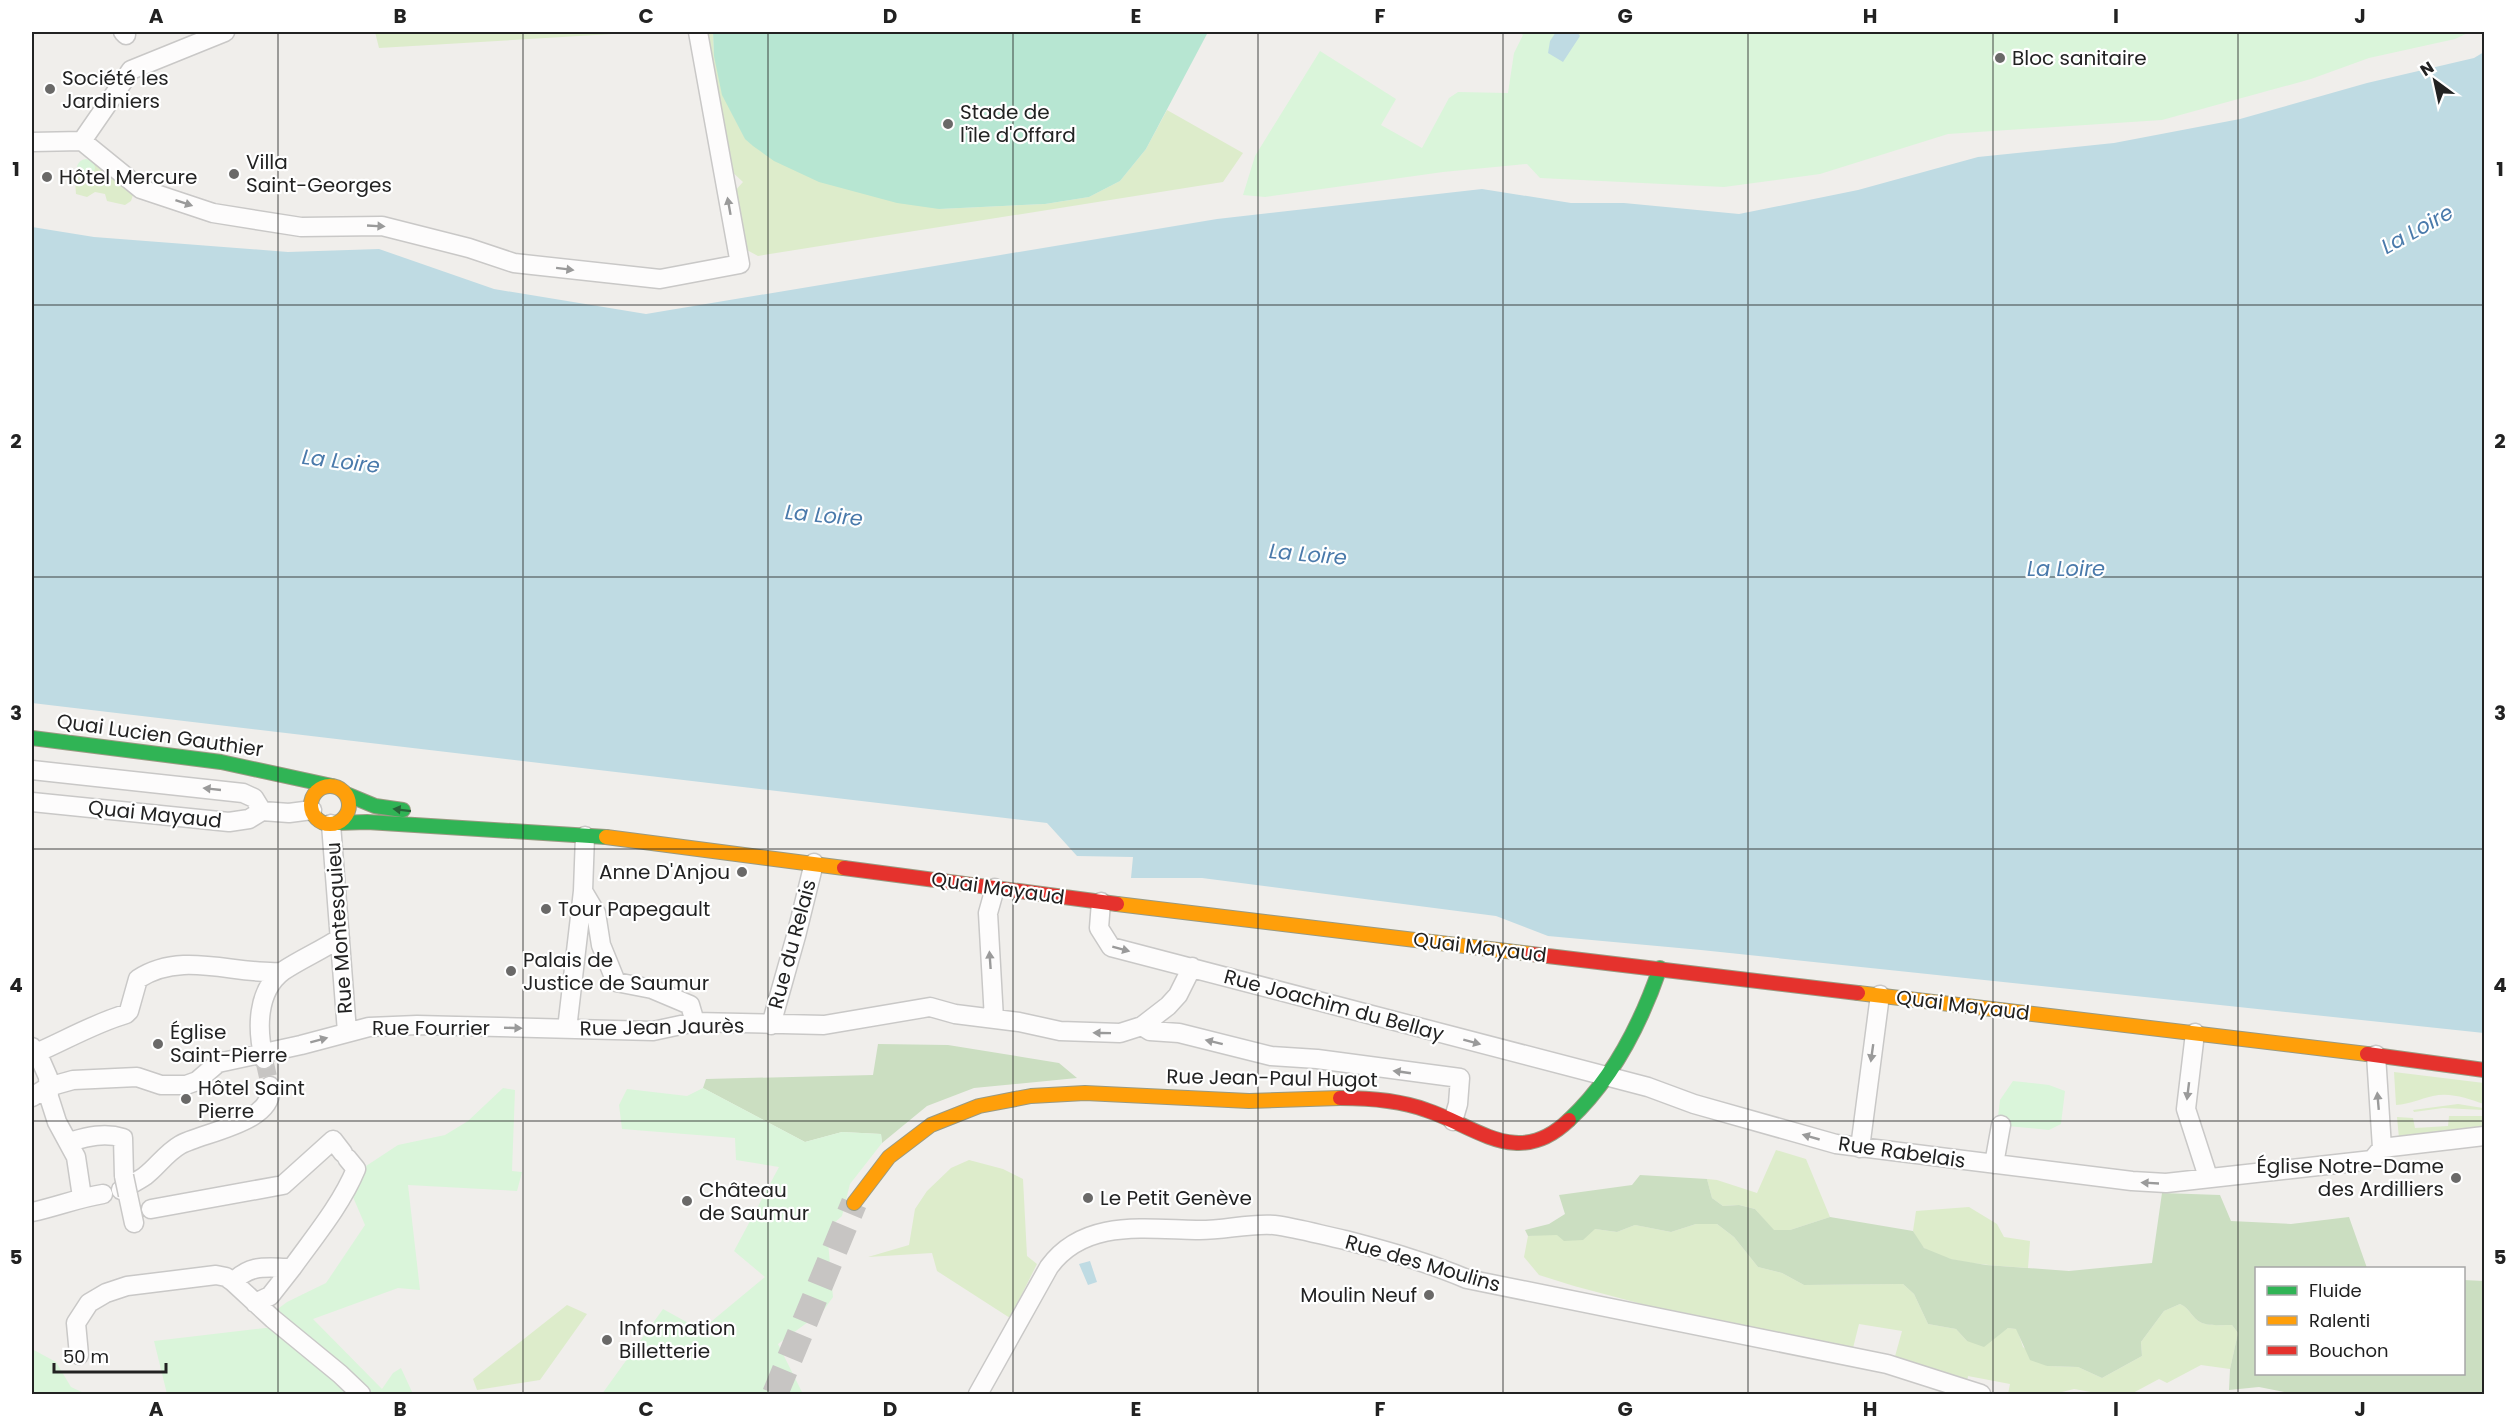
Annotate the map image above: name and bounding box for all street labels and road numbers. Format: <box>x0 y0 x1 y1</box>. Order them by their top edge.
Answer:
street label: Quai Lucien Gauthier <box>55 707 265 763</box>
street label: Quai Mayaud <box>87 793 223 835</box>
street label: Rue Montesquieu <box>319 841 359 1015</box>
street label: Quai Mayaud <box>930 865 1066 911</box>
street label: Rue du Relais <box>761 876 823 1012</box>
street label: Quai Mayaud <box>1412 925 1548 969</box>
street label: Rue Joachim du Bellay <box>1221 962 1447 1048</box>
street label: Quai Mayaud <box>1895 983 2031 1027</box>
street label: Rue Jean Jaurès <box>579 1012 745 1042</box>
street label: Rue Fourrier <box>372 1014 490 1042</box>
street label: Rue Jean-Paul Hugot <box>1166 1062 1378 1094</box>
street label: Rue Rabelais <box>1837 1129 1967 1175</box>
street label: Rue des Moulins <box>1342 1227 1504 1299</box>

